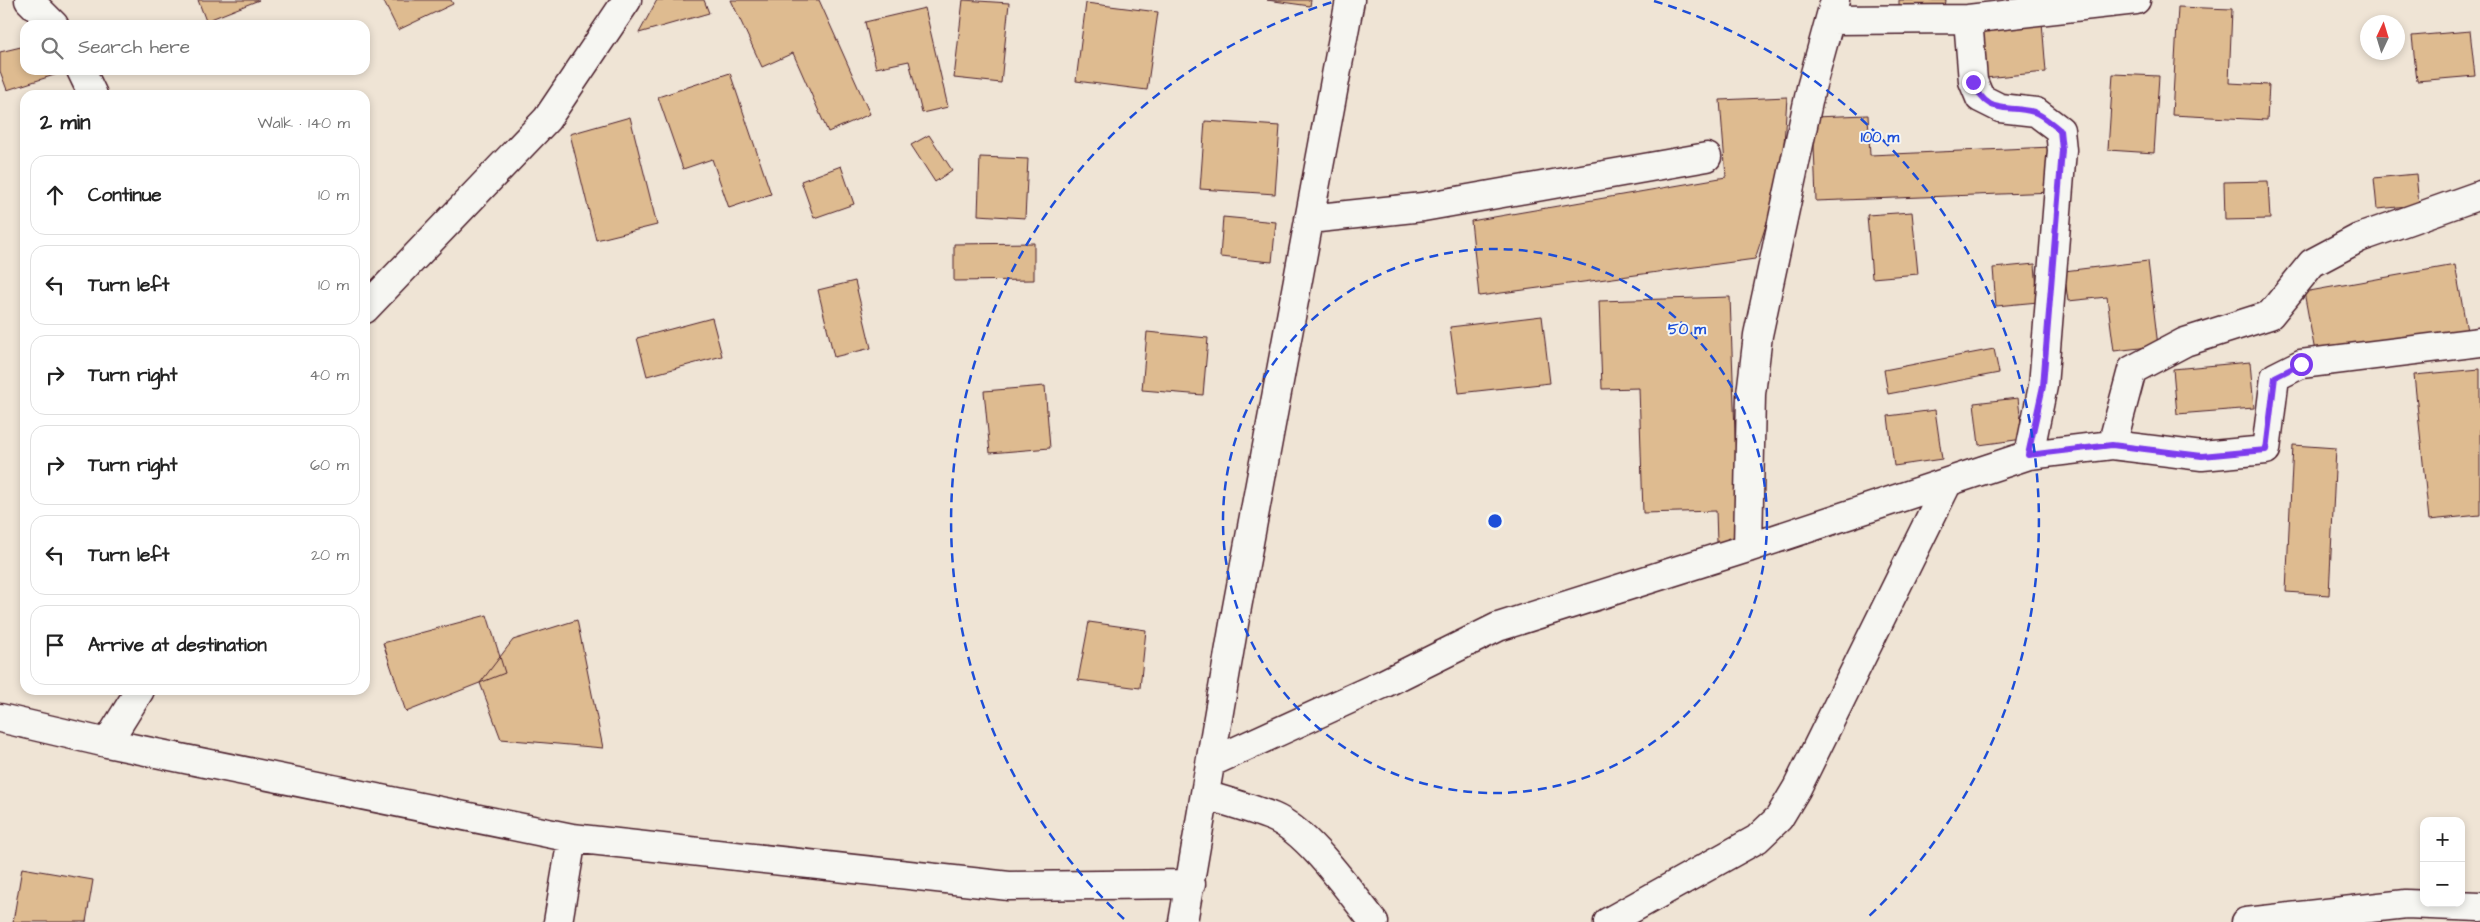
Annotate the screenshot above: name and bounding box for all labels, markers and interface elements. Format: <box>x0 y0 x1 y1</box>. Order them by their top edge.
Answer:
north arrow <box>2360 15 2405 60</box>
search box <box>20 20 370 75</box>
icon: search <box>38 34 66 62</box>
text: Search here <box>78 34 190 61</box>
route end <box>1962 71 1985 94</box>
text: 2 min <box>40 108 90 137</box>
text: Walk · 140 m <box>258 112 350 134</box>
text: 100 m <box>1861 127 1900 148</box>
icon: ahead <box>41 181 69 209</box>
text: Continue <box>88 182 162 209</box>
text: 10 m <box>318 184 349 206</box>
icon: left <box>41 271 69 299</box>
text: Turn left <box>88 272 169 299</box>
text: 10 m <box>318 274 349 296</box>
text: 50 m <box>1668 319 1706 340</box>
route start <box>2290 353 2313 376</box>
icon: right <box>41 361 69 389</box>
text: Turn right <box>88 362 177 389</box>
text: 40 m <box>309 364 349 386</box>
icon: right <box>41 451 69 479</box>
text: Turn right <box>88 452 177 479</box>
text: 60 m <box>310 454 349 476</box>
centre of rings <box>1486 512 1504 530</box>
icon: left <box>41 541 69 569</box>
text: Turn left <box>88 542 169 569</box>
text: 20 m <box>311 544 349 566</box>
icon: arrive <box>41 631 69 659</box>
text: Arrive at destination <box>88 632 267 659</box>
map controls <box>2420 817 2465 907</box>
button: + <box>2420 817 2465 862</box>
button: − <box>2420 862 2465 907</box>

